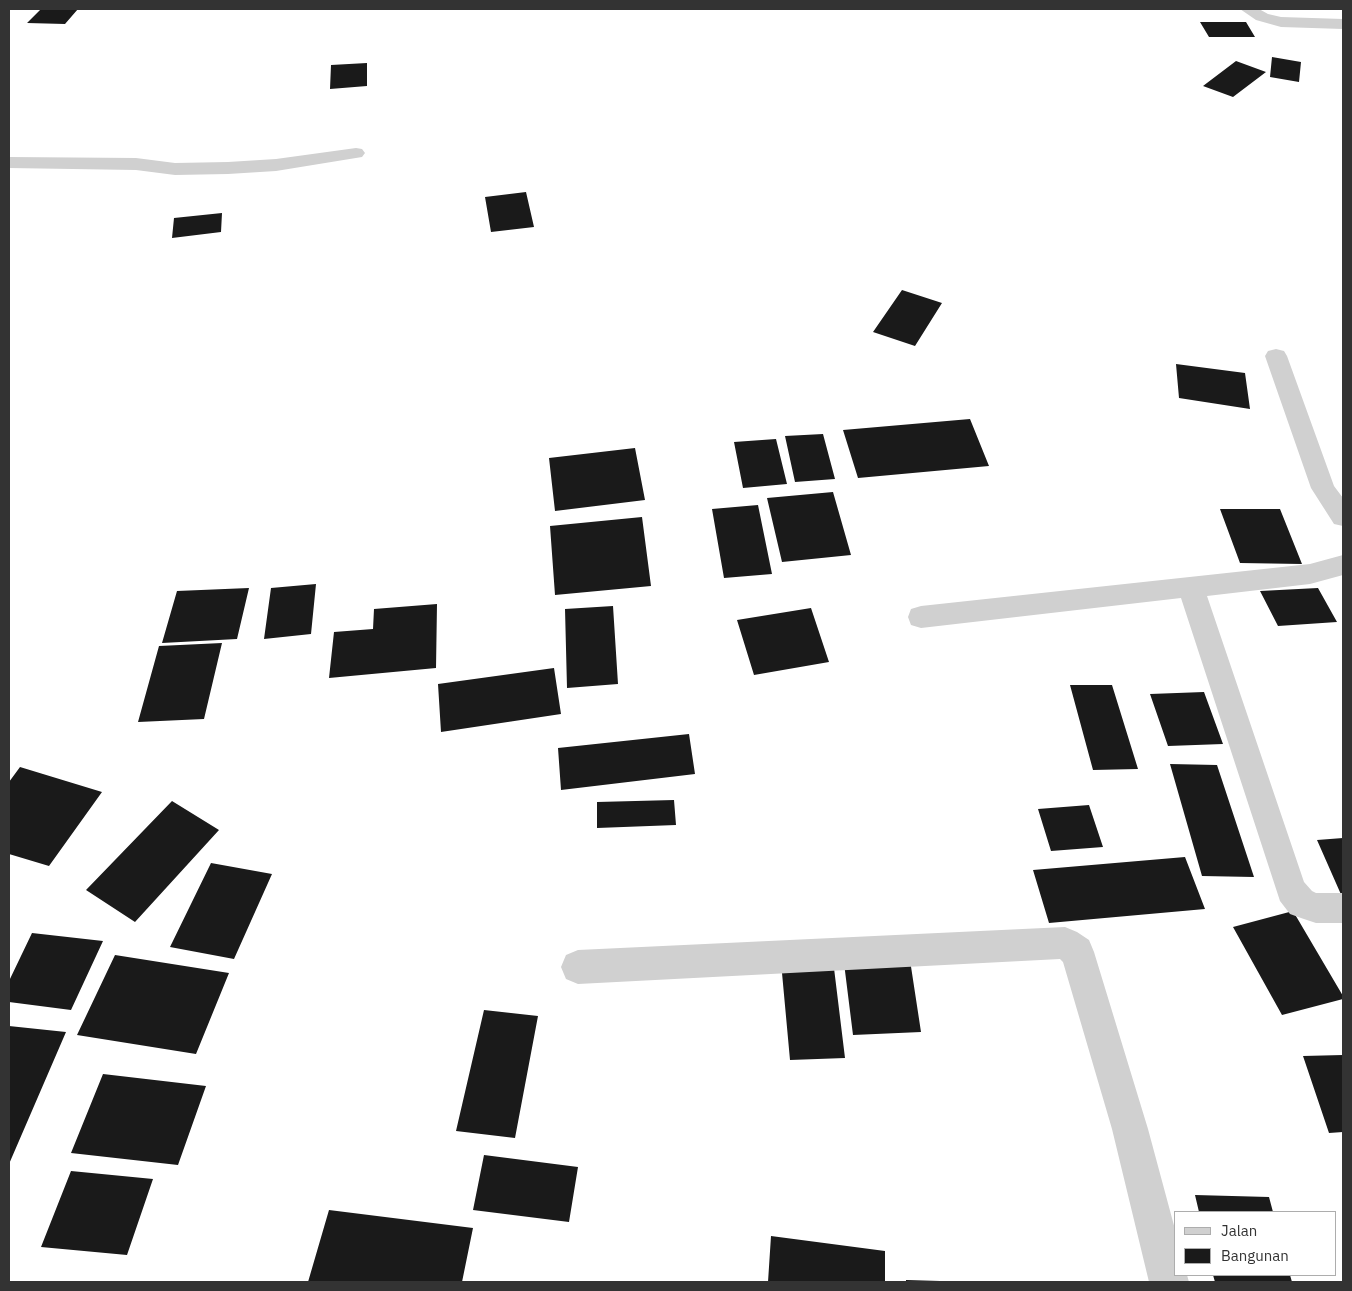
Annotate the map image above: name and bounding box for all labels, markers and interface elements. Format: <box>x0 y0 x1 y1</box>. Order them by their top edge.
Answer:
legend <box>1174 1211 1337 1276</box>
text: Jalan <box>1221 1221 1257 1240</box>
text: Bangunan <box>1221 1246 1289 1265</box>

